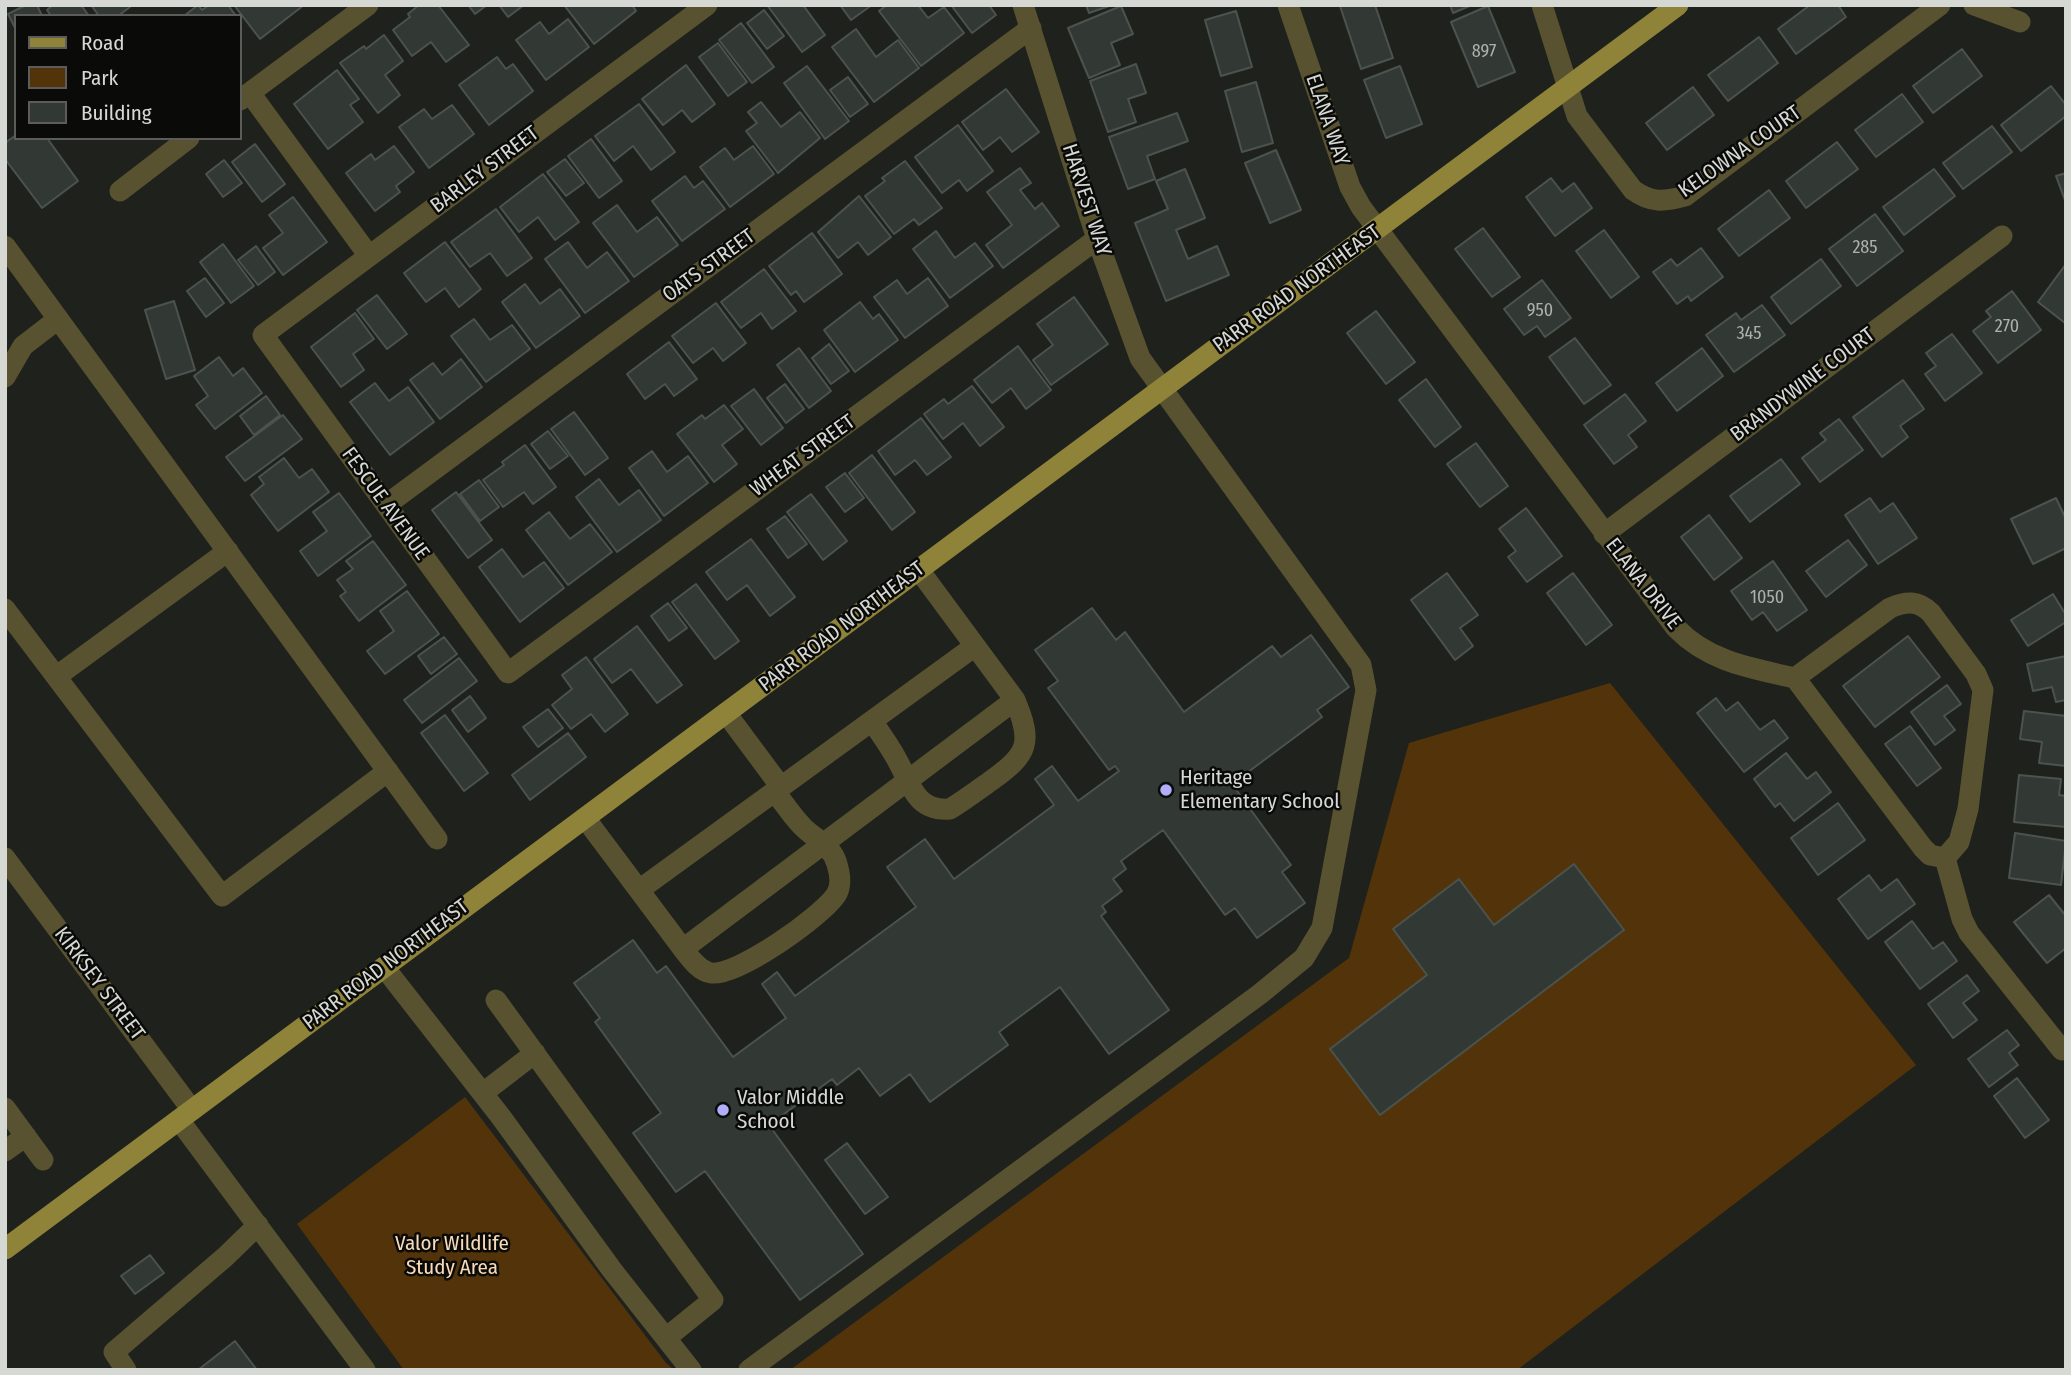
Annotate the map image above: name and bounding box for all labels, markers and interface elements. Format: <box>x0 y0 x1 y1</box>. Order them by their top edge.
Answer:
legend <box>14 14 242 140</box>
text: Road <box>81 30 125 56</box>
house number: 897 <box>1472 41 1496 63</box>
text: Park <box>81 65 118 91</box>
street label: ELANA WAY <box>1300 71 1354 169</box>
text: Building <box>81 100 152 126</box>
street label: KELOWNA COURT <box>1674 101 1806 203</box>
street label: BARLEY STREET <box>426 121 544 219</box>
street label: HARVEST WAY <box>1056 141 1116 259</box>
street label: PARR ROAD NORTHEAST <box>1208 220 1386 358</box>
street label: OATS STREET <box>658 224 760 308</box>
house number: 285 <box>1852 237 1878 259</box>
house number: 950 <box>1527 300 1553 322</box>
house number: 270 <box>1995 316 2019 338</box>
street label: BRANDYWINE COURT <box>1726 323 1880 447</box>
house number: 345 <box>1737 323 1761 345</box>
street label: WHEAT STREET <box>746 410 860 502</box>
street label: FESCUE AVENUE <box>336 443 434 565</box>
street label: ELANA DRIVE <box>1600 533 1686 635</box>
street label: PARR ROAD NORTHEAST <box>754 556 930 698</box>
house number: 1050 <box>1750 587 1784 609</box>
place label: Heritage Elementary School <box>1180 765 1340 815</box>
marker: Heritage Elementary School <box>1158 782 1174 798</box>
street label: PARR ROAD NORTHEAST <box>298 894 474 1036</box>
street label: KIRKSEY STREET <box>48 922 150 1046</box>
place label: Valor Middle School <box>737 1085 844 1135</box>
marker: Valor Middle School <box>715 1102 731 1118</box>
park label: Valor Wildlife Study Area <box>395 1231 509 1281</box>

